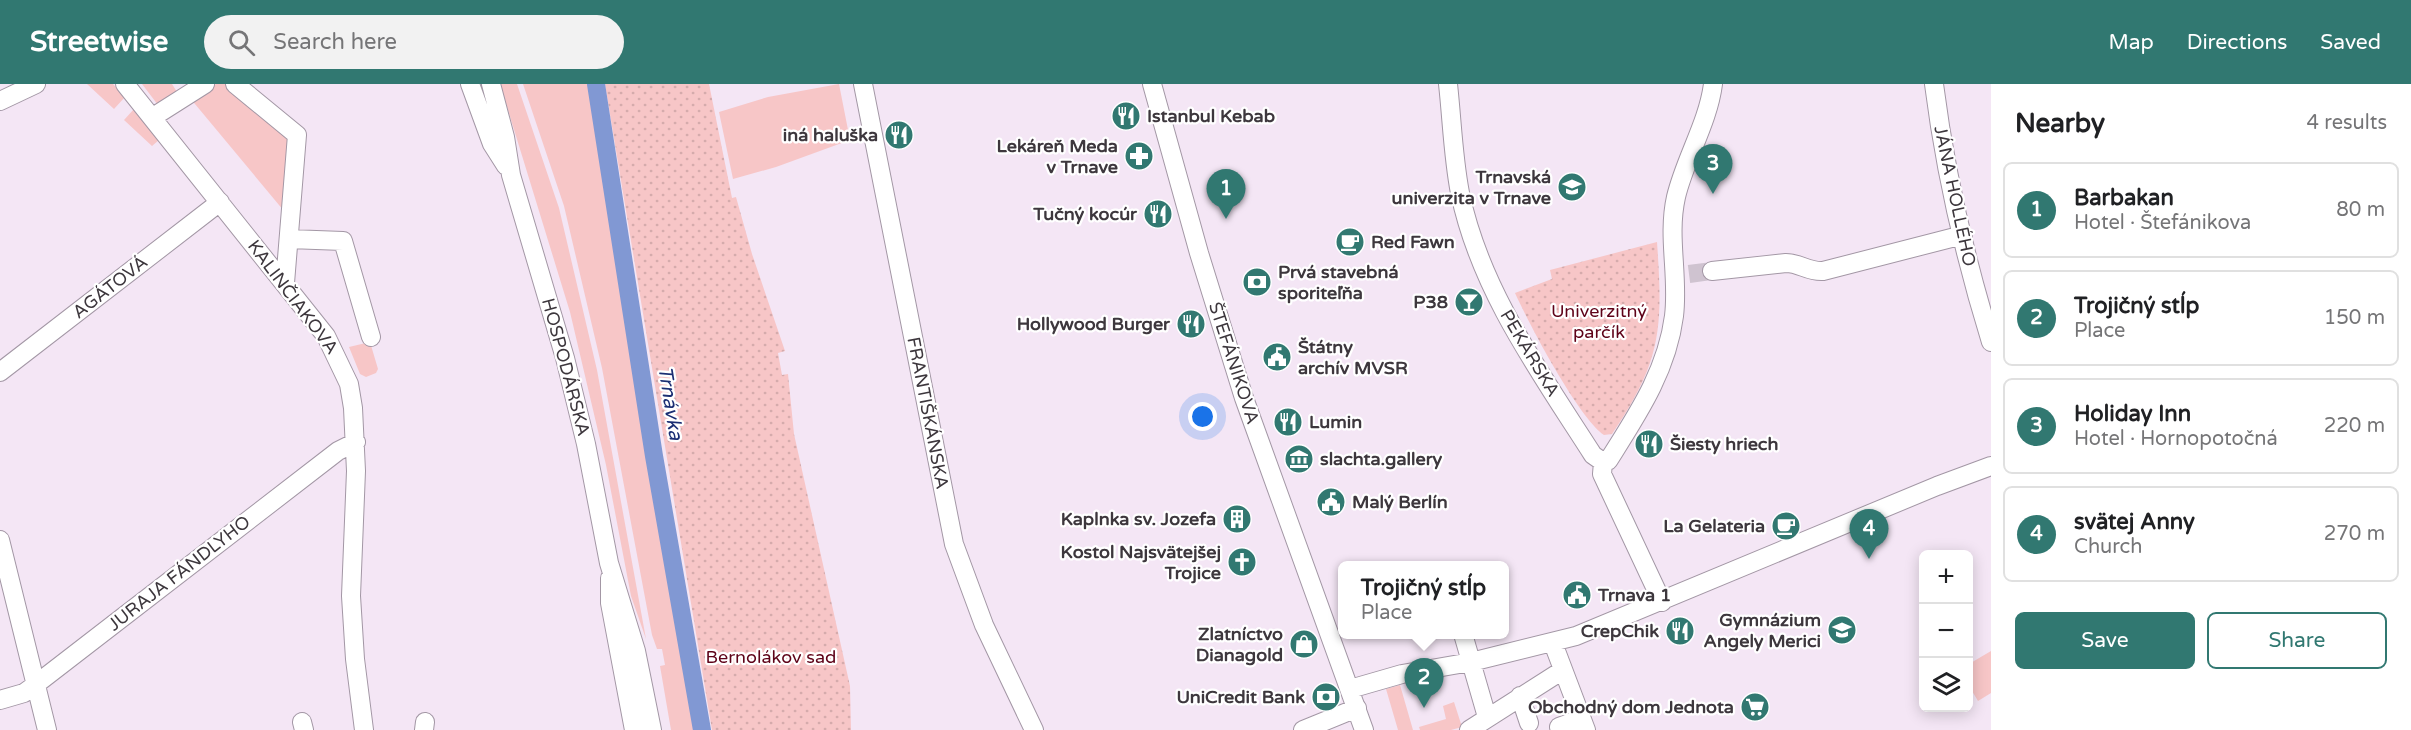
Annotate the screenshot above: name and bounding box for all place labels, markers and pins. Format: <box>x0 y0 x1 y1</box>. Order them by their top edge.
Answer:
restaurant icon: Istanbul Kebab <box>1110 100 1142 132</box>
place label: Istanbul Kebab <box>1147 105 1275 127</box>
restaurant icon: iná haluška <box>883 119 915 151</box>
place label: iná haluška <box>783 124 878 146</box>
place label: Lekáreň Meda v Trnave <box>996 135 1118 178</box>
pharmacy icon: Lekáreň Meda v Trnave <box>1123 140 1155 172</box>
pin: 3 <box>1694 144 1732 194</box>
place label: Trnavská univerzita v Trnave <box>1391 166 1551 209</box>
pin: 1 <box>1206 170 1246 219</box>
school or university icon: Trnavská univerzita v Trnave <box>1556 171 1588 203</box>
restaurant icon: Tučný kocúr <box>1142 198 1174 230</box>
place label: Tučný kocúr <box>1032 203 1138 225</box>
cafe icon: Red Fawn <box>1334 226 1366 258</box>
place label: Red Fawn <box>1371 231 1455 253</box>
place label: Prvá stavebná sporiteľňa <box>1278 261 1399 304</box>
bank icon: Prvá stavebná sporiteľňa <box>1241 266 1273 298</box>
bar icon: P38 <box>1453 286 1485 318</box>
place label: P38 <box>1413 291 1448 313</box>
restaurant icon: Hollywood Burger <box>1175 308 1207 340</box>
place label: Hollywood Burger <box>1017 313 1171 335</box>
place label: Štátny archív MVSR <box>1298 336 1408 379</box>
public building icon: Štátny archív MVSR <box>1261 341 1293 373</box>
restaurant icon: Lumin <box>1272 406 1304 438</box>
place label: Lumin <box>1309 411 1362 433</box>
restaurant icon: Šiesty hriech <box>1633 428 1665 460</box>
place label: Šiesty hriech <box>1670 433 1778 455</box>
museum icon: slachta.gallery <box>1283 443 1315 475</box>
place label: slachta.gallery <box>1320 448 1443 470</box>
public building icon: Malý Berlín <box>1315 486 1347 518</box>
place label: Malý Berlín <box>1352 491 1448 513</box>
building icon: Kaplnka sv. Jozefa <box>1221 503 1253 535</box>
place label: Kaplnka sv. Jozefa <box>1061 508 1216 530</box>
cafe icon: La Gelateria <box>1770 510 1802 542</box>
pin: 4 <box>1850 510 1888 559</box>
place label: La Gelateria <box>1663 515 1765 537</box>
place label: Kostol Najsvätejšej Trojice <box>1061 541 1221 584</box>
church icon: Kostol Najsvätejšej Trojice <box>1226 546 1258 578</box>
public building icon: Trnava 1 <box>1561 579 1593 611</box>
place label: Trnava 1 <box>1597 584 1671 606</box>
place label: Gymnázium Angely Merici <box>1704 609 1821 652</box>
school or university icon: Gymnázium Angely Merici <box>1826 614 1858 646</box>
restaurant icon: CrepChik <box>1664 615 1696 647</box>
place label: CrepChik <box>1581 620 1659 642</box>
place label: Zlatníctvo Dianagold <box>1196 623 1283 666</box>
shop icon: Zlatníctvo Dianagold <box>1288 628 1320 660</box>
pin: 2 <box>1404 658 1444 708</box>
bank icon: UniCredit Bank <box>1310 681 1342 713</box>
place label: UniCredit Bank <box>1176 686 1305 708</box>
supermarket icon: Obchodný dom Jednota <box>1739 691 1771 723</box>
place label: Obchodný dom Jednota <box>1528 696 1734 718</box>

